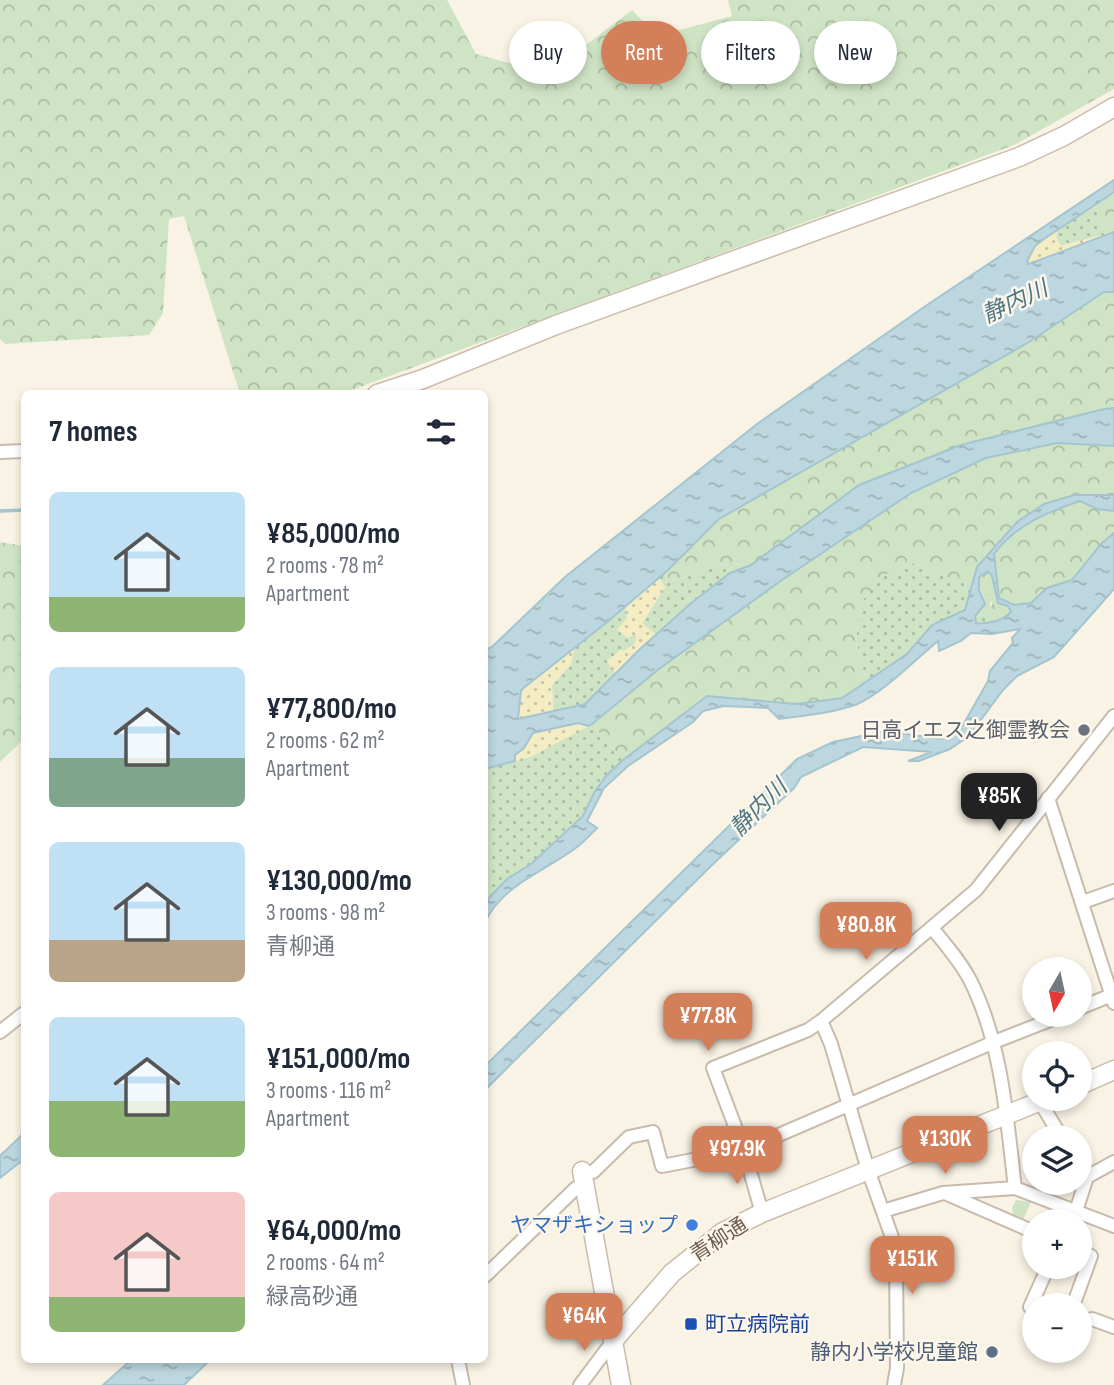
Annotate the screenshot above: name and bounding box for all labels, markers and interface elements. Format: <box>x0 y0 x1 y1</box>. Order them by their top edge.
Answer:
chip: Buy <box>509 21 587 84</box>
chip: Rent <box>601 21 687 84</box>
chip: Filters <box>701 21 800 84</box>
chip: New <box>814 21 897 84</box>
water label: 静内川 <box>978 273 1055 329</box>
icon: filters <box>422 413 460 451</box>
text: 7 homes <box>49 414 137 450</box>
text: ¥85,000/mo <box>266 516 400 552</box>
icon: home <box>105 520 189 604</box>
text: 2 rooms · 78 m² <box>266 552 384 580</box>
text: Apartment <box>266 580 350 608</box>
text: ¥77,800/mo <box>266 691 397 727</box>
icon: home <box>105 695 189 779</box>
place label: 日高イエス之御霊教会 <box>860 718 1070 743</box>
marker: 日高イエス之御霊教会 <box>1076 722 1092 738</box>
text: 2 rooms · 62 m² <box>266 727 385 755</box>
text: Apartment <box>266 755 350 783</box>
water label: 静内川 <box>725 772 795 842</box>
pin: ¥85K <box>958 774 1040 833</box>
text: ¥85K <box>977 782 1021 810</box>
text: ¥130,000/mo <box>266 863 412 899</box>
icon: home <box>105 870 189 954</box>
text: 3 rooms · 98 m² <box>266 899 385 927</box>
pin: ¥80.8K <box>809 902 923 962</box>
text: ¥80.8K <box>836 911 896 939</box>
text: 青柳通 <box>266 933 335 961</box>
north arrow <box>1022 957 1092 1027</box>
map controls <box>1022 957 1092 1363</box>
pin: ¥77.8K <box>651 993 765 1053</box>
text: ¥77.8K <box>679 1002 737 1030</box>
text: ¥151,000/mo <box>266 1041 410 1077</box>
button: locate <box>1022 1041 1092 1111</box>
icon: home <box>105 1045 189 1129</box>
text: 3 rooms · 116 m² <box>266 1077 391 1105</box>
text: Apartment <box>266 1105 350 1133</box>
pin: ¥130K <box>896 1116 994 1176</box>
text: ¥130K <box>918 1125 972 1153</box>
button: layers <box>1022 1125 1092 1195</box>
pin: ¥97.9K <box>680 1126 794 1186</box>
text: ¥97.9K <box>708 1135 766 1163</box>
button: + <box>1022 1209 1092 1279</box>
street label: 青柳通 <box>686 1212 752 1268</box>
text: ¥64,000/mo <box>266 1213 401 1249</box>
place label: ヤマザキショップ <box>510 1213 678 1238</box>
marker: ヤマザキショップ <box>684 1217 700 1233</box>
icon: home <box>105 1220 189 1304</box>
pin: ¥151K <box>863 1236 961 1296</box>
text: ¥151K <box>886 1245 938 1273</box>
text: 2 rooms · 64 m² <box>266 1249 385 1277</box>
text: 緑高砂通 <box>266 1283 358 1311</box>
button: − <box>1022 1293 1092 1363</box>
pin: ¥64K <box>543 1294 625 1353</box>
text: ¥64K <box>562 1302 606 1330</box>
place label: 町立病院前 <box>705 1312 810 1337</box>
marker: 町立病院前 <box>683 1316 699 1332</box>
place label: 静内小学校児童館 <box>810 1340 978 1365</box>
marker: 静内小学校児童館 <box>984 1344 1000 1360</box>

